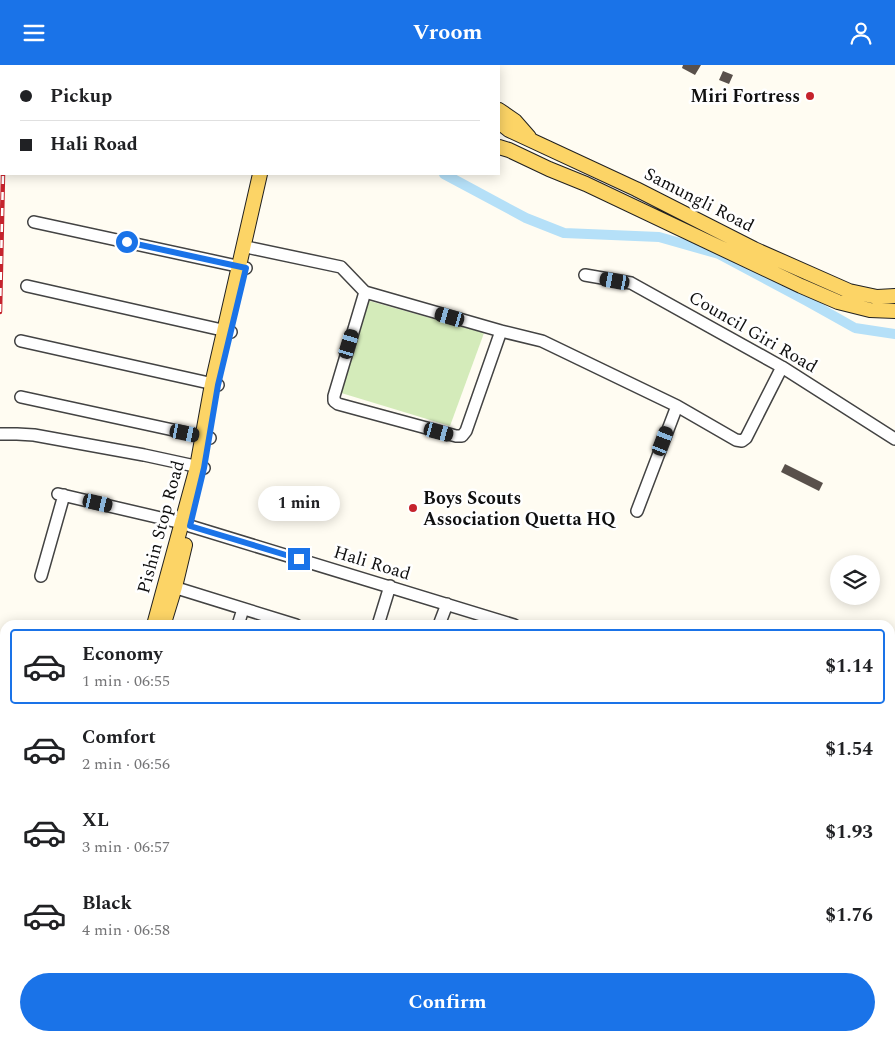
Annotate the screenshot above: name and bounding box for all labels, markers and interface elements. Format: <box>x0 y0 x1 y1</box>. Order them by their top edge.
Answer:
text: Vroom <box>413 16 482 49</box>
icon: menu <box>20 19 48 47</box>
icon: person <box>847 19 875 47</box>
text: Pickup <box>50 82 112 111</box>
place label: Miri Fortress <box>690 83 800 110</box>
marker: Miri Fortress <box>804 90 816 102</box>
text: Hali Road <box>50 130 138 159</box>
street label: Samungli Road <box>639 161 759 239</box>
route start <box>116 231 138 253</box>
car <box>598 271 631 291</box>
street label: Council Giri Road <box>684 284 822 380</box>
car <box>433 306 466 328</box>
car <box>337 327 360 361</box>
car <box>422 421 455 443</box>
car <box>168 423 201 443</box>
car <box>650 424 675 458</box>
street label: Pishin Stop Road <box>130 457 192 597</box>
place label: Boys Scouts Association Quetta HQ <box>423 485 616 533</box>
callout: 1 min <box>258 487 340 521</box>
text: 1 min <box>278 491 320 515</box>
car <box>81 492 114 514</box>
marker: Boys Scouts Association Quetta HQ <box>407 502 419 514</box>
street label: Hali Road <box>330 538 414 588</box>
route end <box>288 548 310 570</box>
map controls <box>830 555 880 605</box>
button: layers <box>830 555 880 605</box>
text: Economy <box>82 640 163 669</box>
icon: car <box>22 644 67 689</box>
text: $1.14 <box>825 652 873 681</box>
text: 1 min · 06:55 <box>82 669 170 693</box>
text: Comfort <box>82 723 156 752</box>
icon: car <box>22 727 67 772</box>
text: $1.54 <box>825 735 873 764</box>
text: 2 min · 06:56 <box>82 752 170 776</box>
text: XL <box>82 806 109 835</box>
icon: car <box>22 810 67 855</box>
text: $1.93 <box>825 818 873 847</box>
text: 3 min · 06:57 <box>82 835 170 859</box>
text: Black <box>82 889 132 918</box>
icon: car <box>22 893 67 938</box>
text: $1.76 <box>825 901 873 930</box>
text: 4 min · 06:58 <box>82 918 170 942</box>
button: Confirm <box>20 973 875 1031</box>

